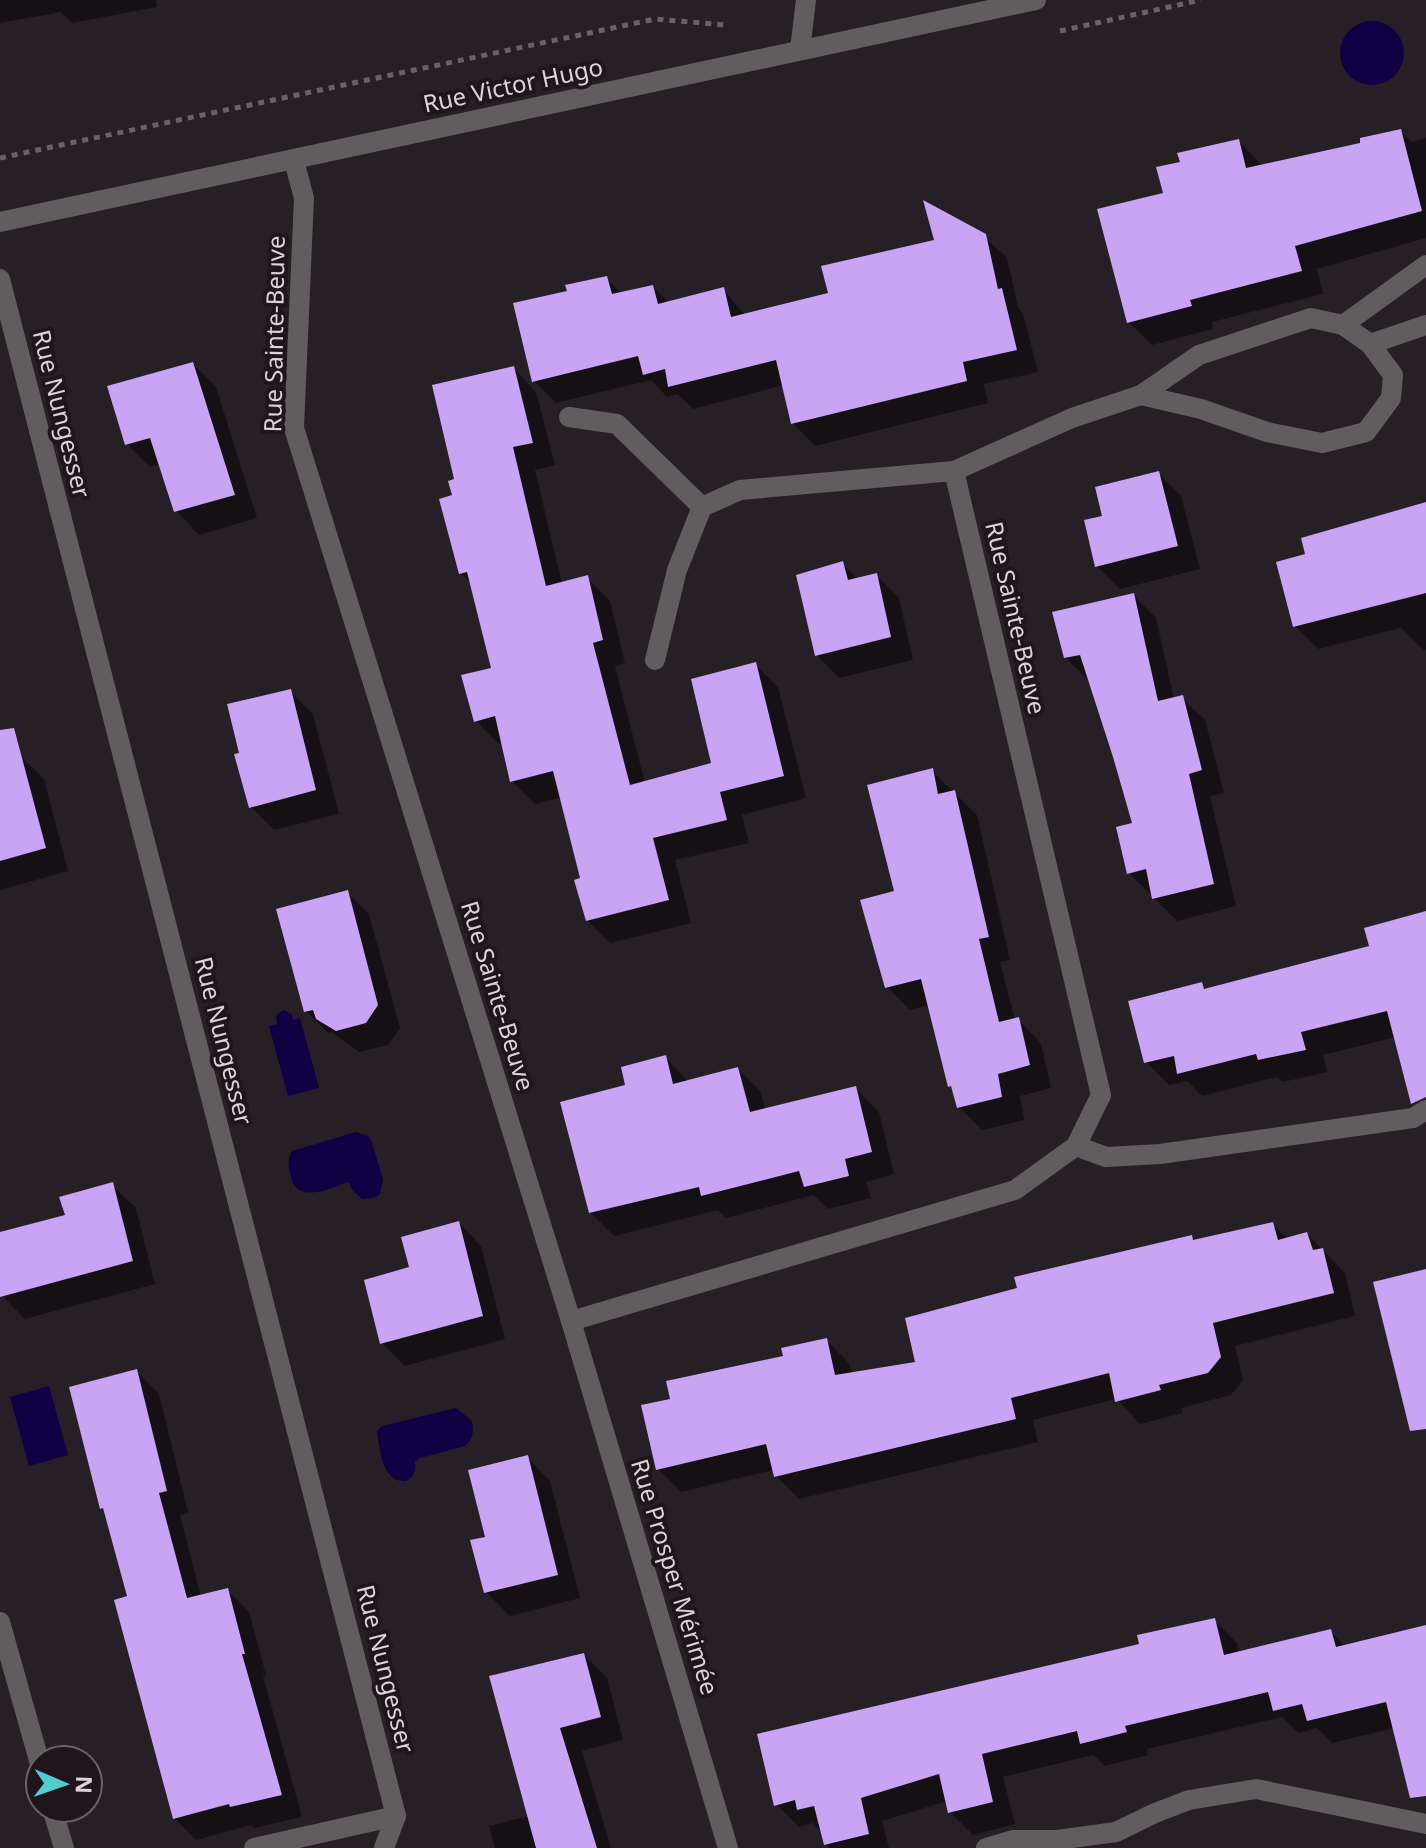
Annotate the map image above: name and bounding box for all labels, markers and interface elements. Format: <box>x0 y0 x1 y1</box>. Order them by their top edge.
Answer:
street label: Rue Victor Hugo <box>420 49 606 120</box>
street label: Rue Sainte-Beuve <box>255 235 292 433</box>
street label: Rue Nungesser <box>26 326 99 501</box>
street label: Rue Sainte-Beuve <box>978 518 1055 717</box>
street label: Rue Sainte-Beuve <box>454 897 543 1094</box>
street label: Rue Nungesser <box>188 953 261 1128</box>
street label: Rue Prosper Mérimée <box>624 1455 727 1698</box>
street label: Rue Nungesser <box>350 1581 423 1756</box>
north arrow <box>24 1744 104 1824</box>
text: N <box>70 1775 100 1794</box>

